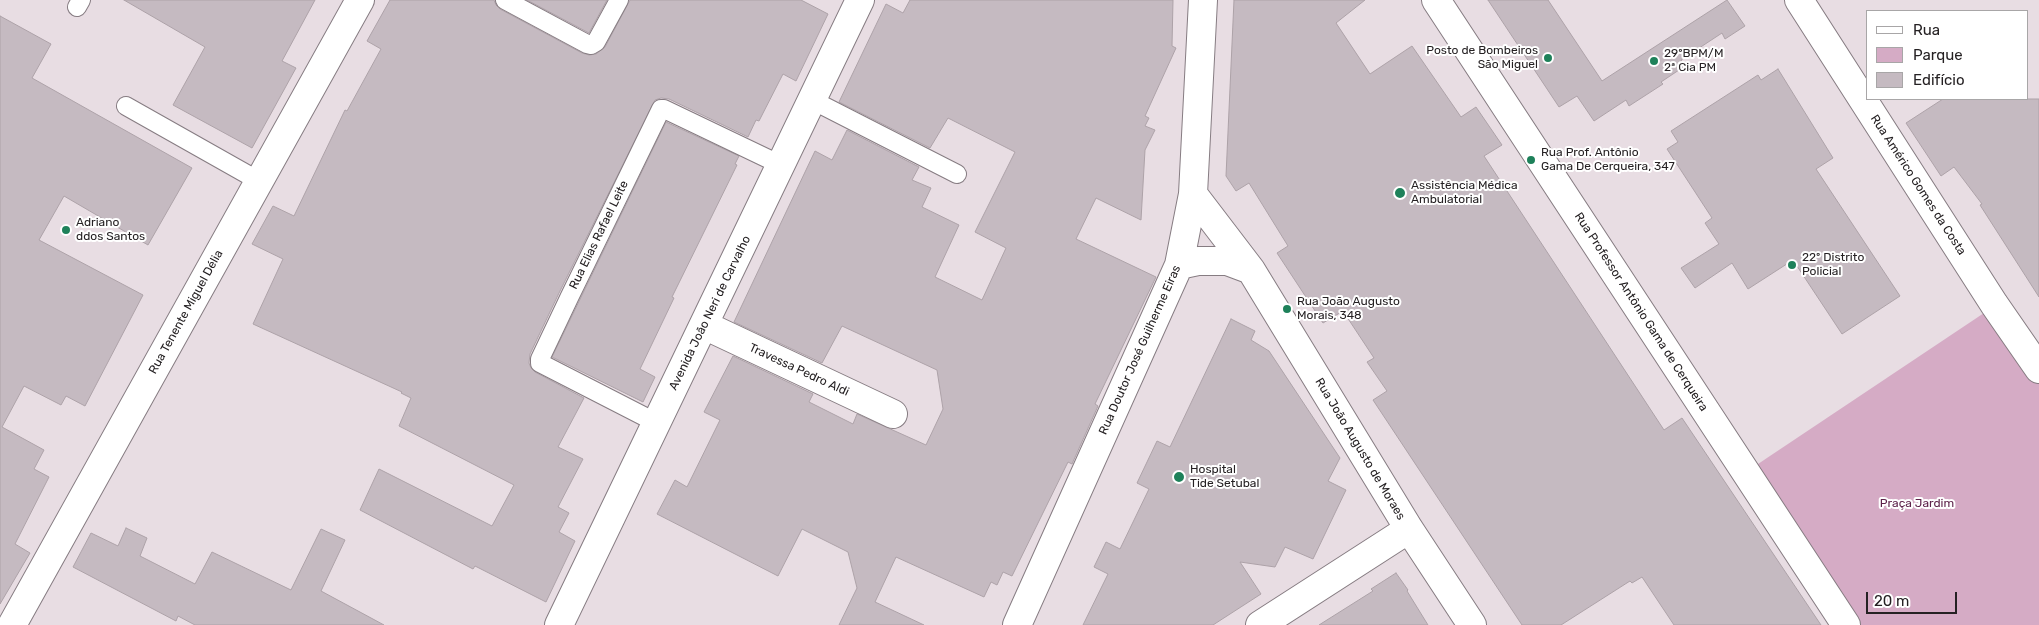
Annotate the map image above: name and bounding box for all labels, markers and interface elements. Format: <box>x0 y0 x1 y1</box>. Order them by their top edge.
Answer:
legend <box>1866 10 2029 100</box>
text: Rua <box>1913 21 1940 39</box>
place label: Posto de Bombeiros São Miguel <box>1426 44 1538 72</box>
text: Parque <box>1913 46 1963 64</box>
place label: 29ºBPM/M 2ª Cia PM <box>1664 47 1723 75</box>
marker: Posto de Bombeiros São Miguel <box>1542 52 1554 64</box>
marker: 29ºBPM/M 2ª Cia PM <box>1648 55 1660 67</box>
text: Edifício <box>1913 71 1965 89</box>
street label: Rua Américo Gomes da Costa <box>1867 112 1969 258</box>
place label: Rua Prof. Antônio Gama De Cerqueira, 347 <box>1541 146 1675 174</box>
marker: Rua Prof. Antônio Gama De Cerqueira, 347 <box>1525 154 1537 166</box>
street label: Rua Elias Rafael Leite <box>566 178 632 292</box>
place label: Assistência Médica Ambulatorial <box>1411 179 1518 207</box>
marker: Assistência Médica Ambulatorial <box>1393 186 1407 200</box>
street label: Rua Professor Antônio Gama de Cerqueira <box>1571 210 1711 414</box>
place label: Adriano ddos Santos <box>76 216 145 244</box>
marker: Adriano ddos Santos <box>60 224 72 236</box>
street label: Avenida João Neri de Carvalho <box>666 233 754 393</box>
street label: Rua Tenente Miguel Délia <box>146 247 226 377</box>
place label: 22º Distrito Policial <box>1802 251 1864 279</box>
marker: 22º Distrito Policial <box>1786 259 1798 271</box>
street label: Rua Doutor José Guilherme Eiras <box>1096 263 1184 437</box>
place label: Rua João Augusto Morais, 348 <box>1297 295 1400 323</box>
marker: Rua João Augusto Morais, 348 <box>1281 303 1293 315</box>
street label: Travessa Pedro Aldi <box>747 341 851 399</box>
street label: Rua João Augusto de Moraes <box>1312 375 1408 523</box>
place label: Hospital Tide Setubal <box>1190 463 1259 491</box>
marker: Hospital Tide Setubal <box>1172 470 1186 484</box>
park label: Praça Jardim <box>1880 497 1954 511</box>
scale bar <box>1869 582 1960 614</box>
text: 20 m <box>1874 592 1909 610</box>

